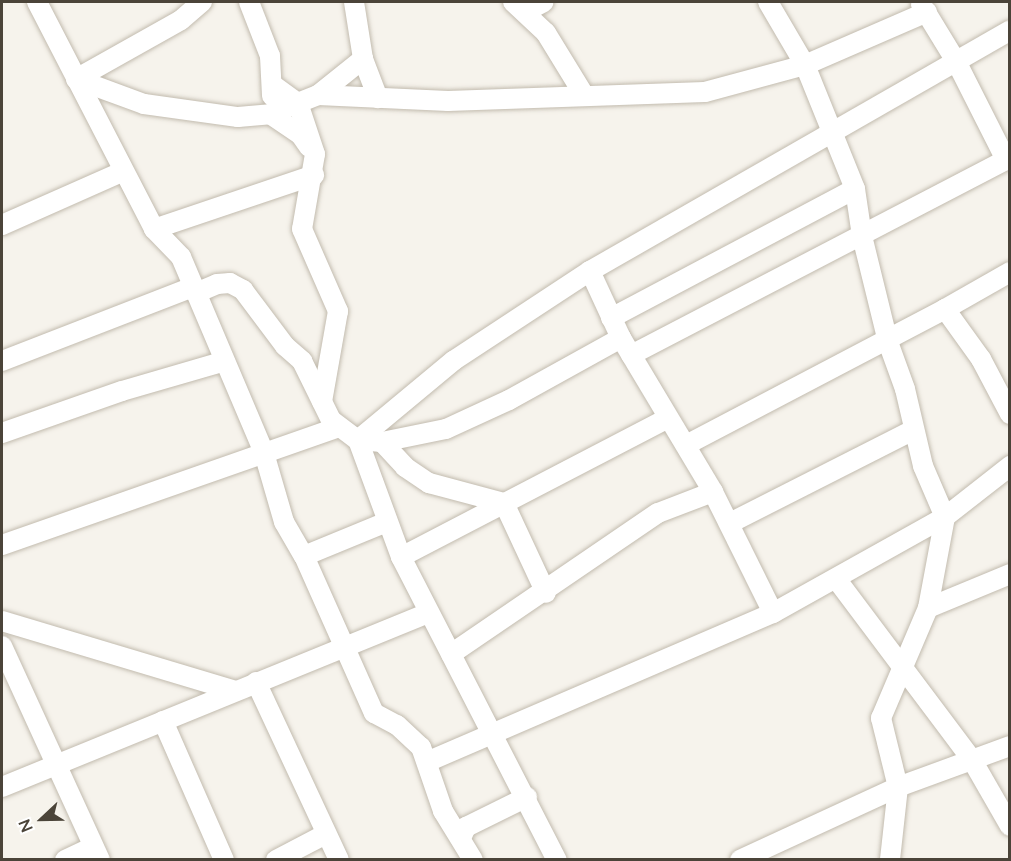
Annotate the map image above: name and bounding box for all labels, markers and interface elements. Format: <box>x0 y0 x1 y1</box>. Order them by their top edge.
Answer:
north arrow <box>12 789 72 849</box>
text: N <box>14 817 36 835</box>

